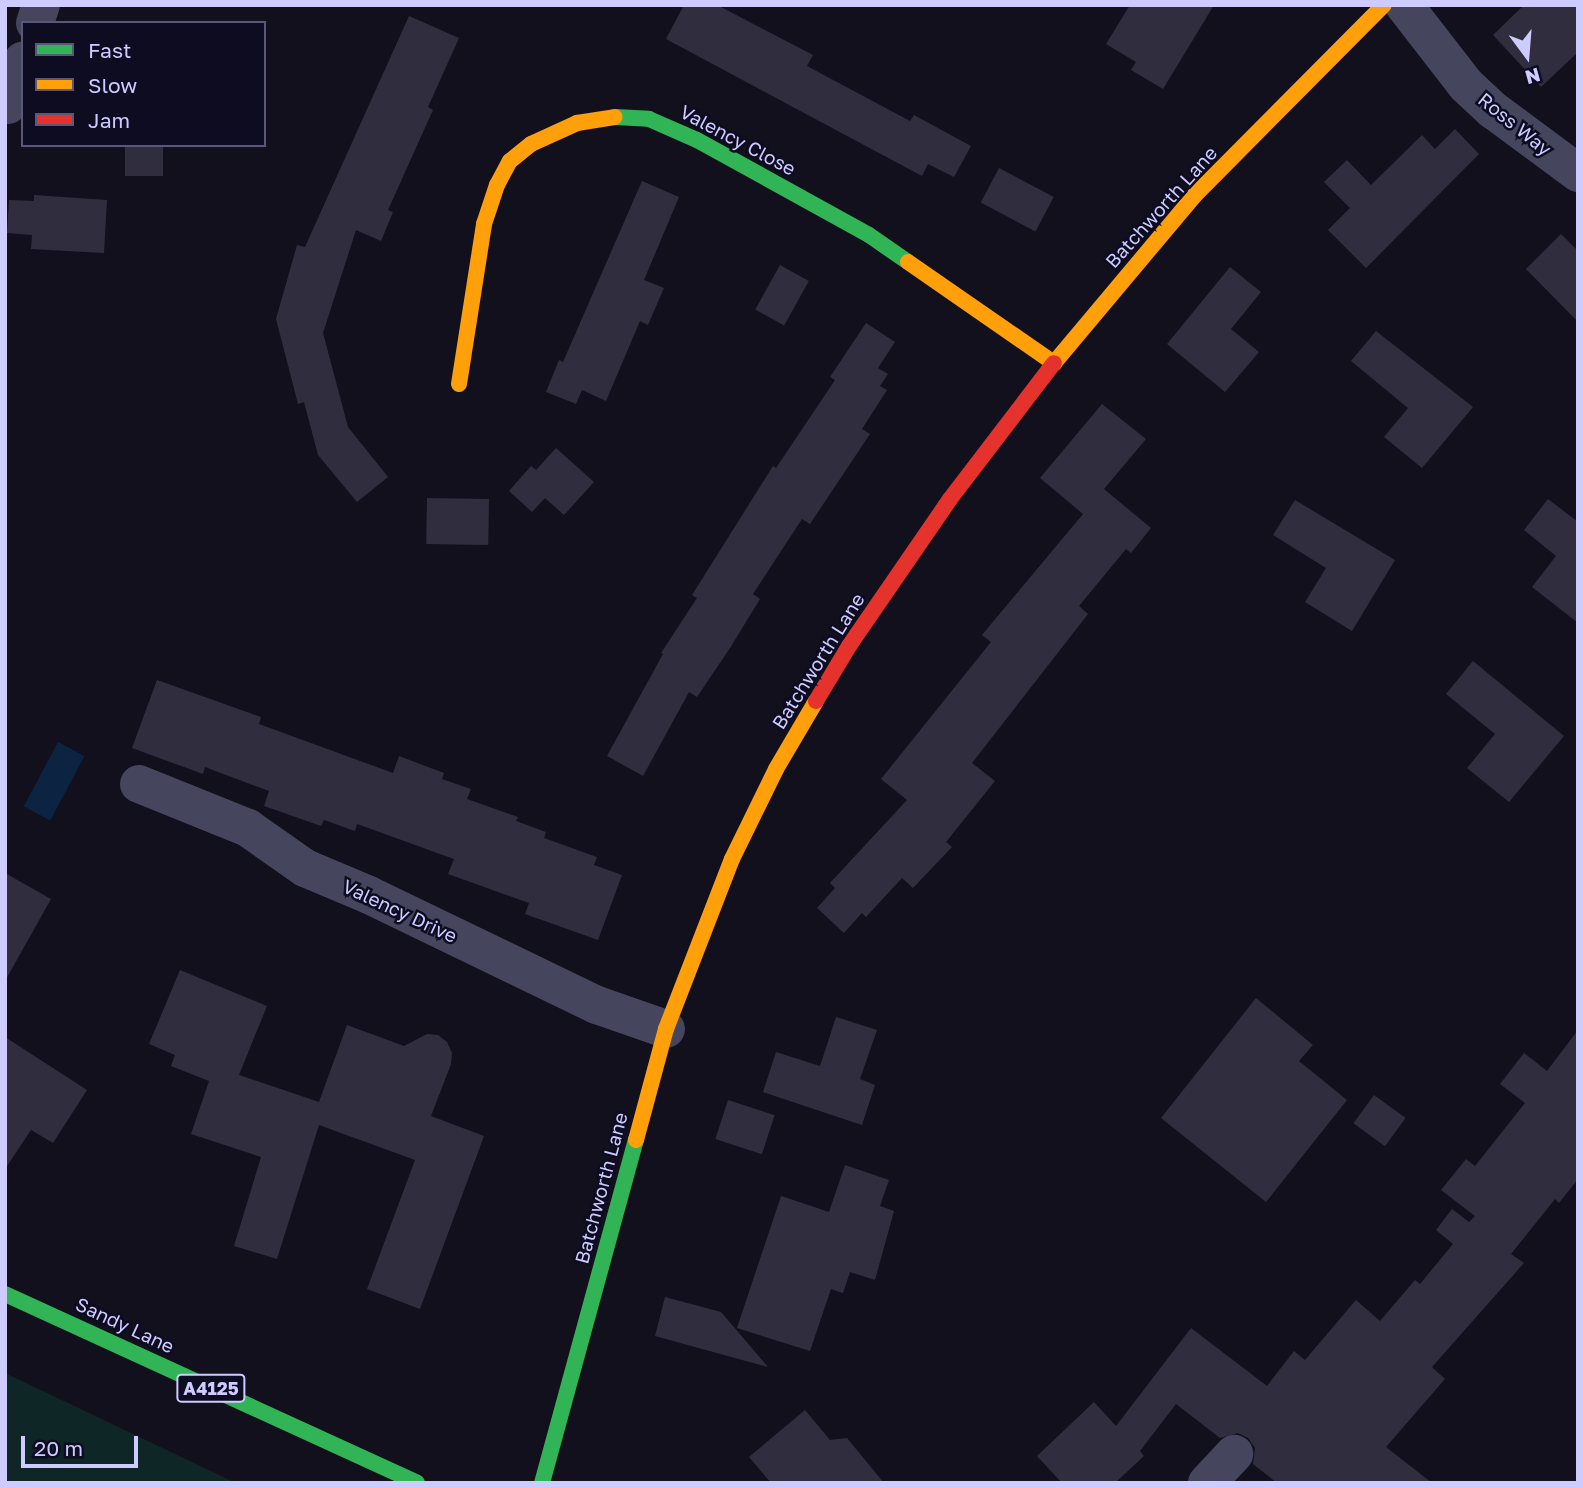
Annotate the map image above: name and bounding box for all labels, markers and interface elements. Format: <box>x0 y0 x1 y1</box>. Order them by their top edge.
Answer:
legend <box>21 21 266 147</box>
north arrow <box>1492 21 1562 91</box>
text: Fast <box>88 37 131 63</box>
text: N <box>1523 64 1543 90</box>
text: Slow <box>88 72 137 98</box>
street label: Ross Way <box>1474 88 1556 160</box>
street label: Valency Close <box>676 100 800 180</box>
text: Jam <box>88 107 130 133</box>
street label: Batchworth Lane <box>1100 142 1222 272</box>
street label: Batchworth Lane <box>767 589 869 733</box>
street label: Valency Drive <box>339 875 461 947</box>
street label: Batchworth Lane <box>570 1110 632 1266</box>
street label: Sandy Lane <box>72 1292 178 1358</box>
road number: A4125 <box>176 1373 246 1402</box>
scale bar <box>24 1422 142 1466</box>
text: 20 m <box>34 1435 83 1461</box>

